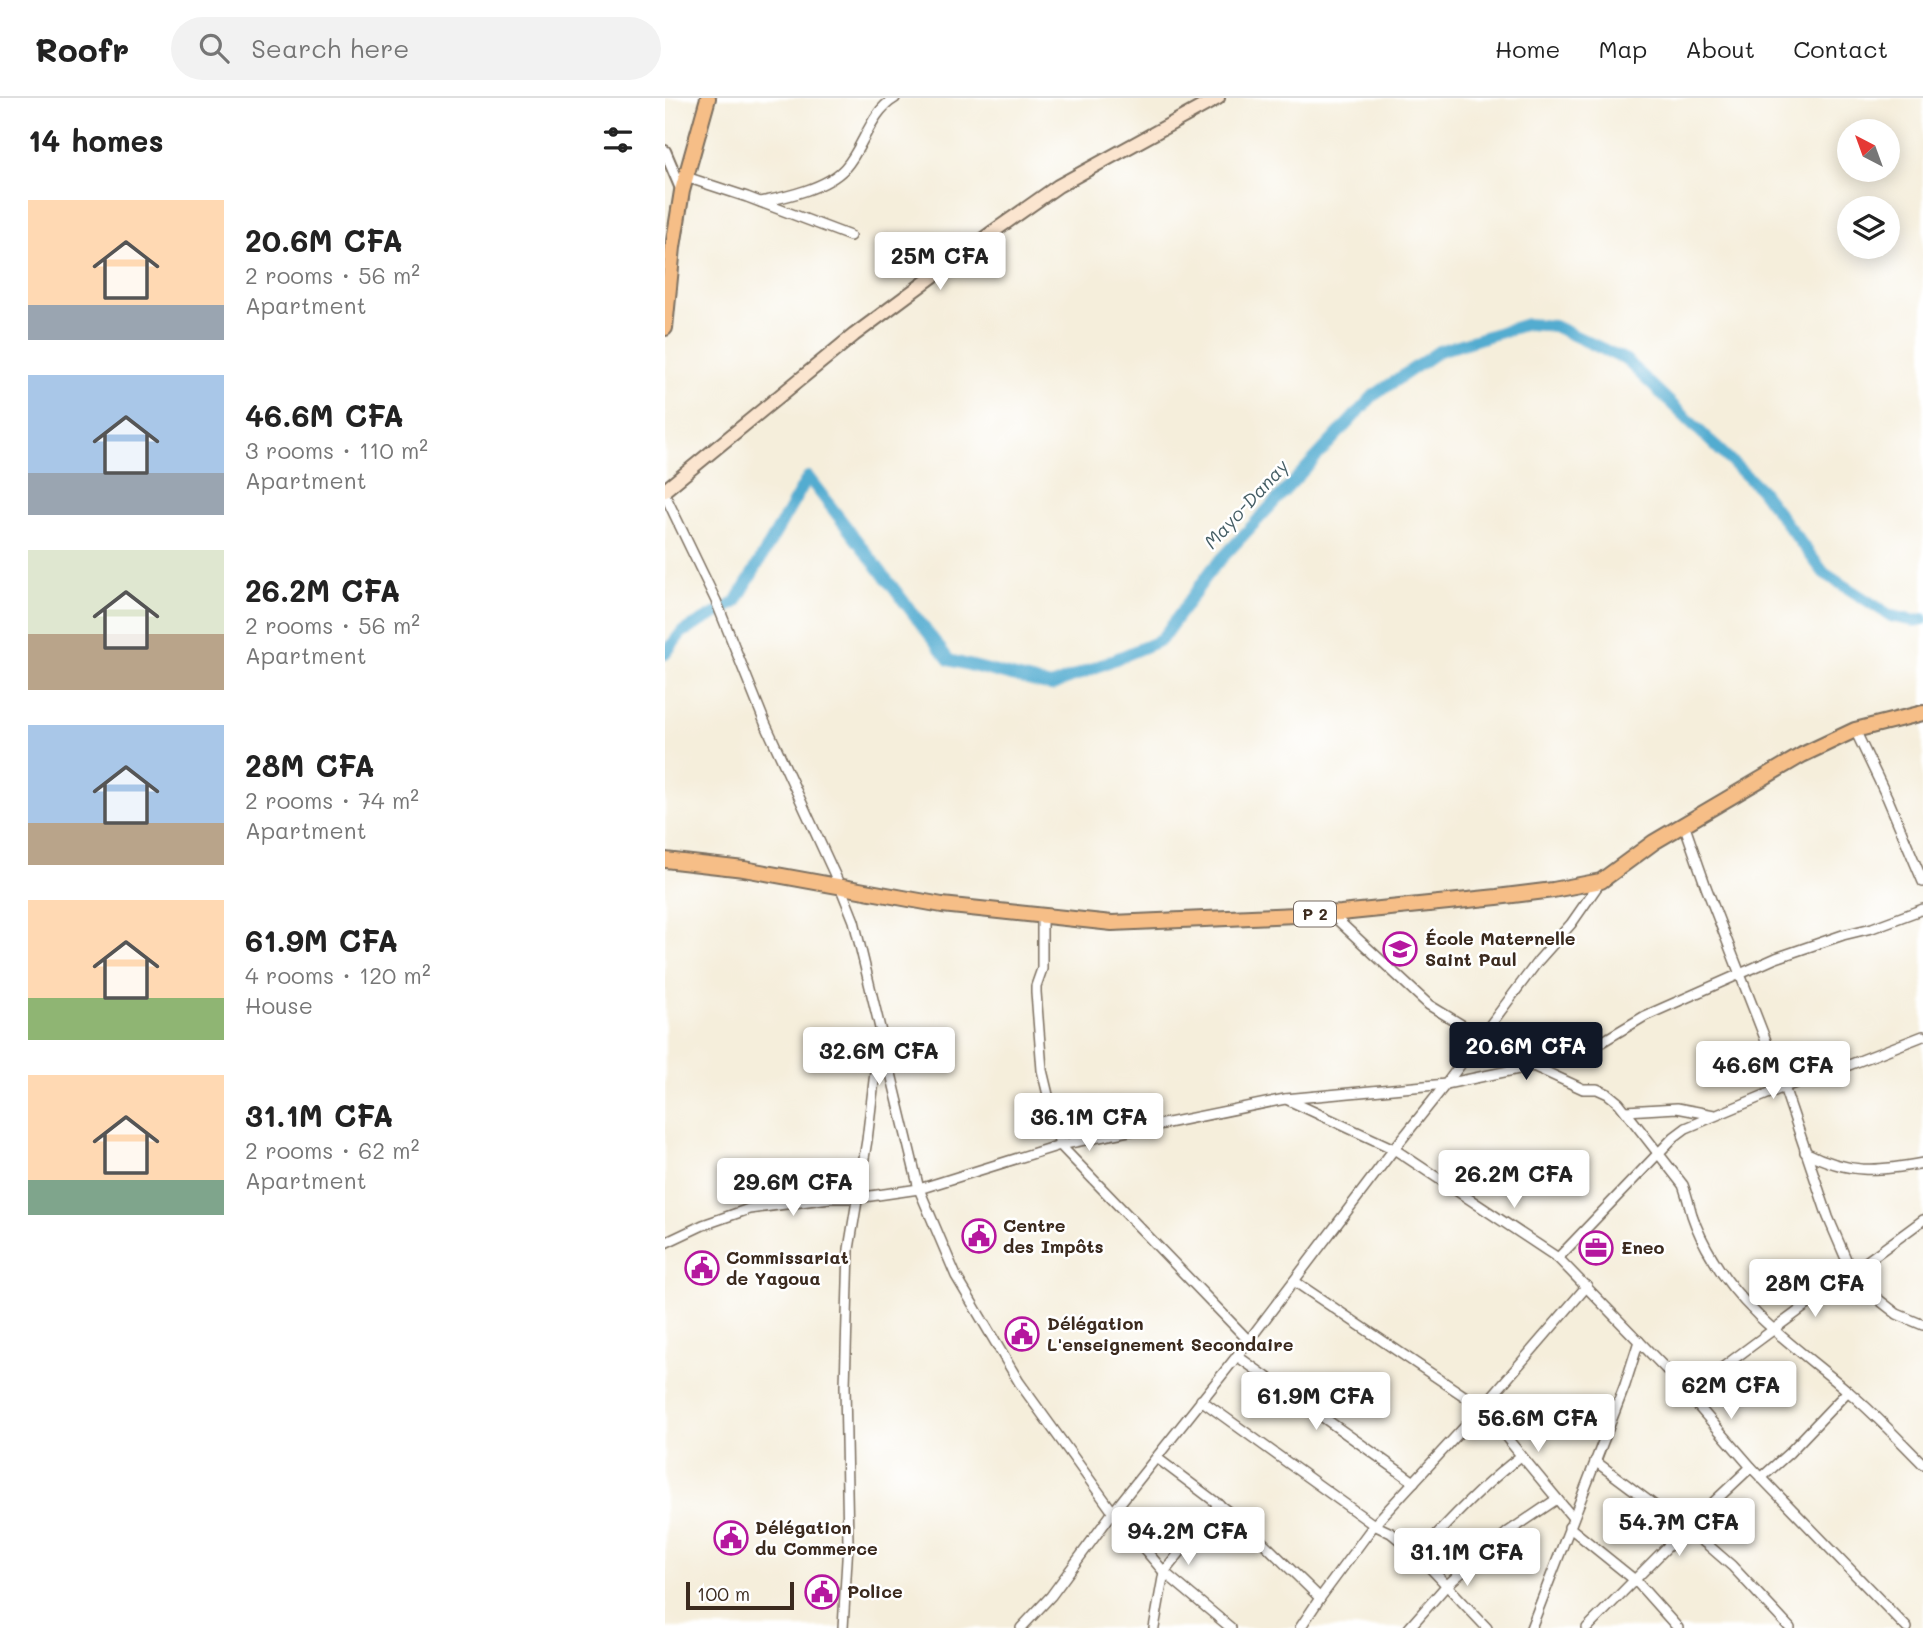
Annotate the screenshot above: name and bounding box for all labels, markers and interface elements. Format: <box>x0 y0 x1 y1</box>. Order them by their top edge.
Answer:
search box <box>171 17 661 80</box>
text: Roofr <box>35 27 129 70</box>
icon: search <box>195 29 233 67</box>
text: Search here <box>251 31 409 65</box>
text: Home <box>1495 33 1560 64</box>
text: Map <box>1598 33 1647 64</box>
text: About <box>1685 33 1755 64</box>
text: Contact <box>1793 33 1888 64</box>
north arrow <box>1837 119 1901 182</box>
map controls <box>1837 119 1900 259</box>
text: 14 homes <box>28 120 164 160</box>
icon: filters <box>599 121 637 159</box>
button: layers <box>1837 196 1900 259</box>
text: 20.6M CFA <box>245 220 403 260</box>
icon: home <box>84 228 168 312</box>
pin: 25M CFA <box>875 232 1005 292</box>
text: 25M CFA <box>891 240 989 270</box>
text: 2 rooms · 56 m² <box>245 260 420 290</box>
text: Apartment <box>245 290 367 320</box>
text: 46.6M CFA <box>245 395 404 435</box>
icon: home <box>84 403 168 487</box>
text: 3 rooms · 110 m² <box>245 435 428 465</box>
water label: Mayo-Danay <box>1198 454 1293 554</box>
text: Apartment <box>245 465 367 495</box>
text: 26.2M CFA <box>245 570 400 610</box>
icon: home <box>84 578 168 662</box>
text: 2 rooms · 56 m² <box>245 610 420 640</box>
text: Apartment <box>245 640 367 670</box>
text: 28M CFA <box>245 745 375 785</box>
icon: home <box>84 753 168 837</box>
text: 2 rooms · 74 m² <box>245 785 419 815</box>
text: Apartment <box>245 815 367 845</box>
road number: P 2 <box>1294 902 1336 926</box>
text: 61.9M CFA <box>245 920 398 960</box>
place label: École Maternelle Saint Paul <box>1425 926 1576 971</box>
icon: home <box>84 928 168 1012</box>
school or university icon: École Maternelle Saint Paul <box>1381 930 1419 968</box>
text: 4 rooms · 120 m² <box>245 960 431 990</box>
text: House <box>245 990 313 1020</box>
pin: 20.6M CFA <box>1446 1023 1606 1082</box>
pin: 32.6M CFA <box>799 1028 959 1087</box>
text: 20.6M CFA <box>1465 1030 1587 1060</box>
text: 32.6M CFA <box>819 1035 939 1065</box>
pin: 46.6M CFA <box>1693 1042 1853 1101</box>
text: 46.6M CFA <box>1712 1049 1834 1079</box>
pin: 36.1M CFA <box>1009 1094 1169 1153</box>
text: 31.1M CFA <box>245 1095 393 1135</box>
text: 36.1M CFA <box>1030 1101 1148 1131</box>
icon: home <box>84 1103 168 1187</box>
text: 2 rooms · 62 m² <box>245 1135 419 1165</box>
pin: 26.2M CFA <box>1434 1150 1594 1210</box>
pin: 29.6M CFA <box>713 1158 873 1218</box>
text: 26.2M CFA <box>1454 1158 1574 1188</box>
text: Apartment <box>245 1165 367 1195</box>
text: 29.6M CFA <box>733 1166 853 1196</box>
place label: Centre des Impôts <box>1003 1213 1103 1258</box>
public building icon: Centre des Impôts <box>960 1217 998 1255</box>
office icon: Eneo <box>1577 1229 1615 1267</box>
place label: Eneo <box>1621 1235 1665 1259</box>
place label: Commissariat de Yagoua <box>726 1245 849 1290</box>
public building icon: Commissariat de Yagoua <box>683 1249 721 1287</box>
pin: 28M CFA <box>1750 1260 1880 1319</box>
text: 28M CFA <box>1765 1267 1865 1297</box>
place label: Délégation L'enseignement Secondaire <box>1047 1311 1294 1356</box>
public building icon: Délégation L'enseignement Secondaire <box>1003 1315 1041 1353</box>
pin: 62M CFA <box>1666 1362 1796 1421</box>
text: 62M CFA <box>1681 1369 1781 1399</box>
pin: 61.9M CFA <box>1236 1372 1396 1432</box>
text: 61.9M CFA <box>1257 1380 1375 1410</box>
pin: 56.6M CFA <box>1458 1394 1618 1454</box>
text: 56.6M CFA <box>1478 1402 1598 1432</box>
pin: 54.7M CFA <box>1599 1498 1759 1558</box>
text: 54.7M CFA <box>1619 1506 1739 1536</box>
pin: 94.2M CFA <box>1108 1508 1268 1567</box>
place label: Délégation du Commerce <box>755 1515 878 1560</box>
text: 94.2M CFA <box>1128 1515 1248 1545</box>
public building icon: Délégation du Commerce <box>712 1519 750 1557</box>
pin: 31.1M CFA <box>1387 1528 1547 1588</box>
text: 31.1M CFA <box>1410 1536 1524 1566</box>
public building icon: Police <box>803 1573 841 1611</box>
scale bar <box>686 1579 795 1611</box>
place label: Police <box>847 1579 903 1603</box>
text: 100 m <box>697 1581 750 1606</box>

